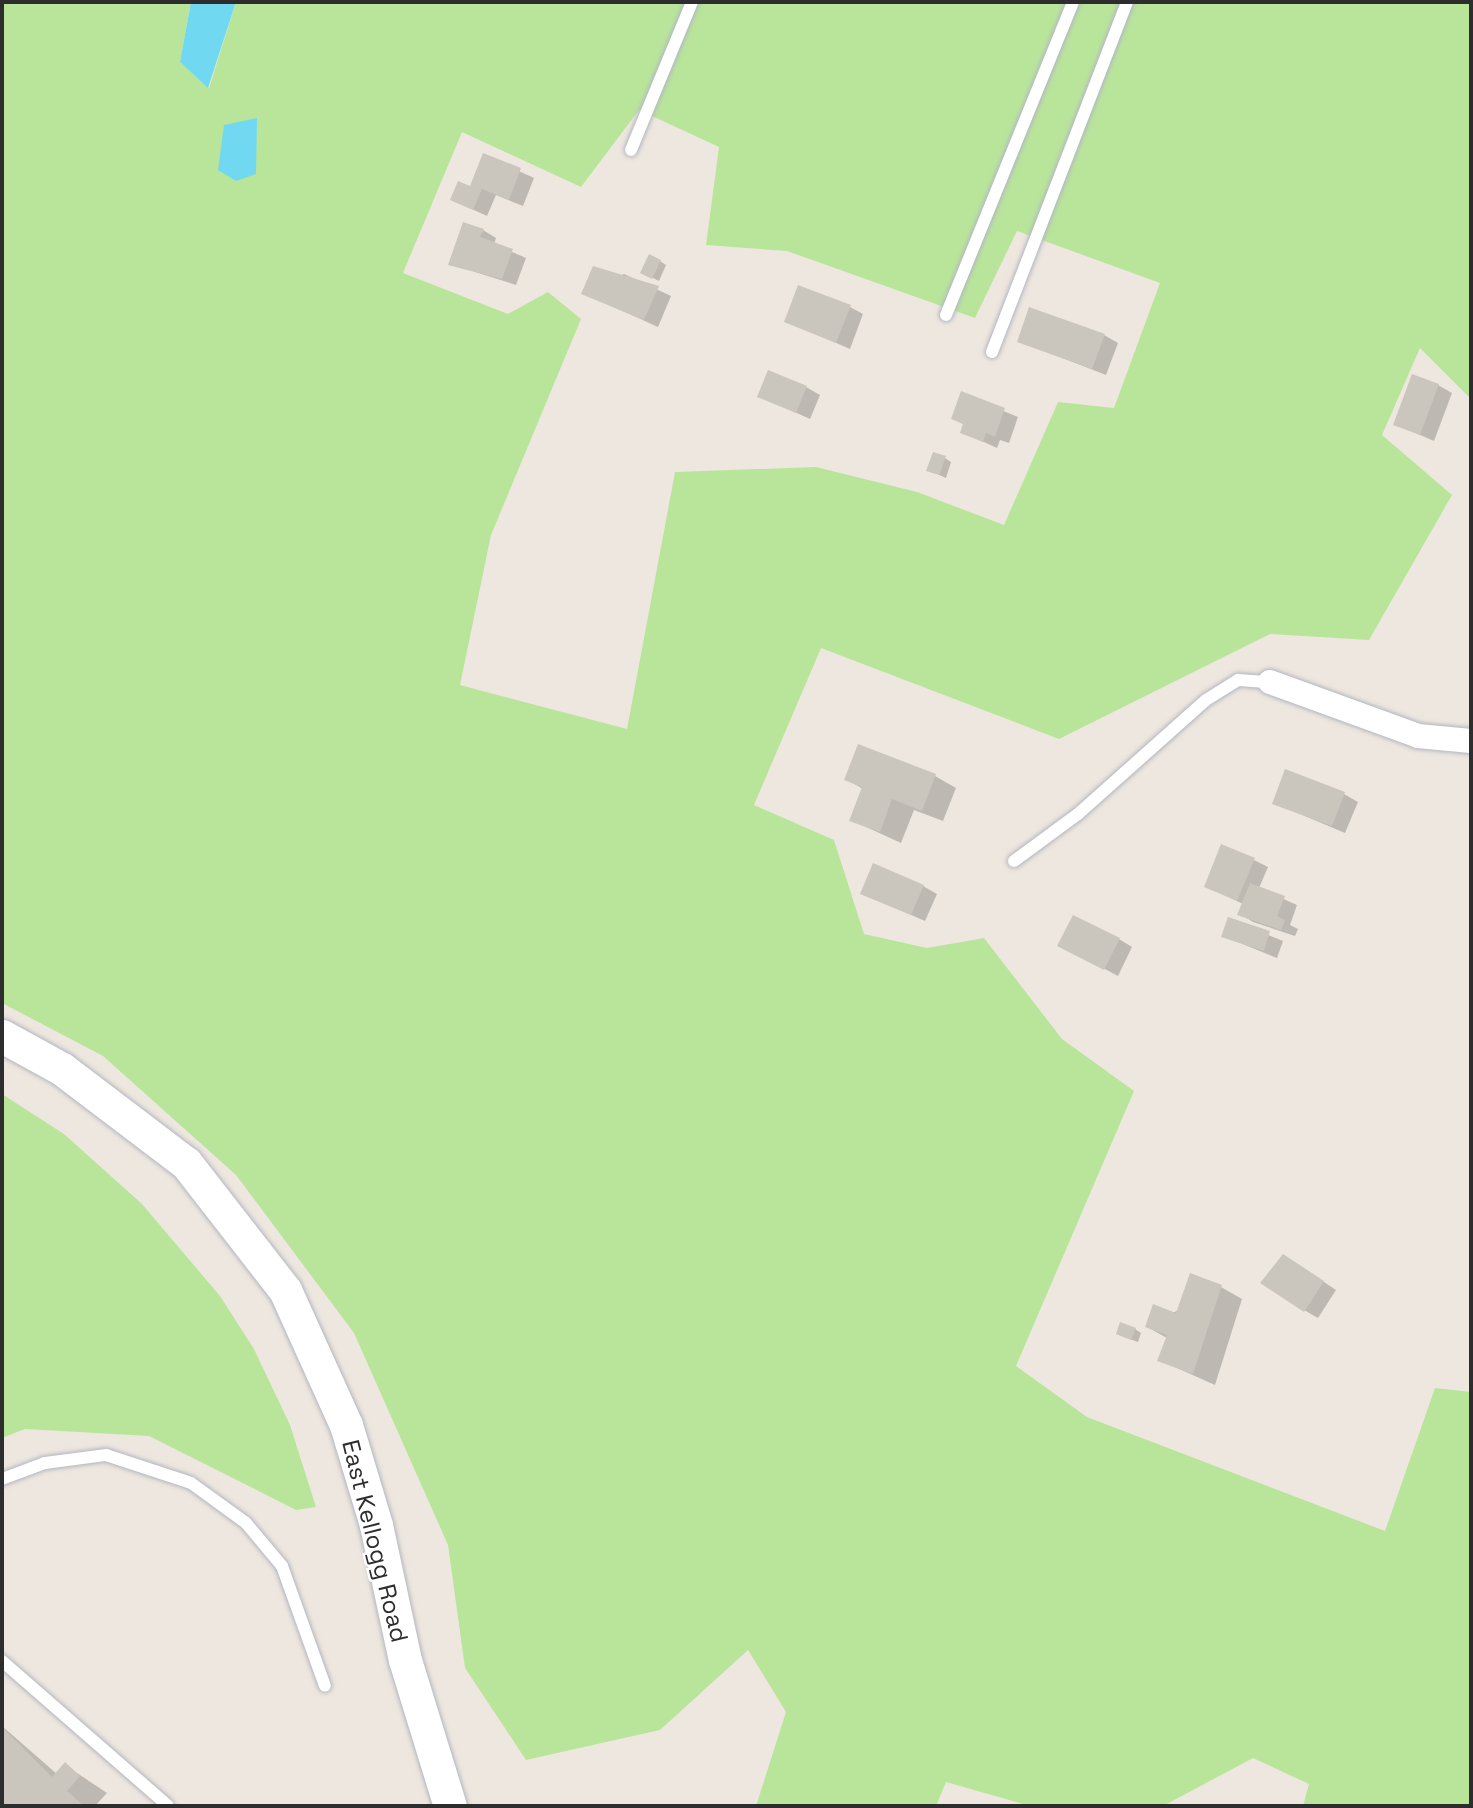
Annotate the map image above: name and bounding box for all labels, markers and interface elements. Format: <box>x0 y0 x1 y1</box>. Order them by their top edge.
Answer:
street label: East Kellogg Road <box>336 1437 414 1645</box>

